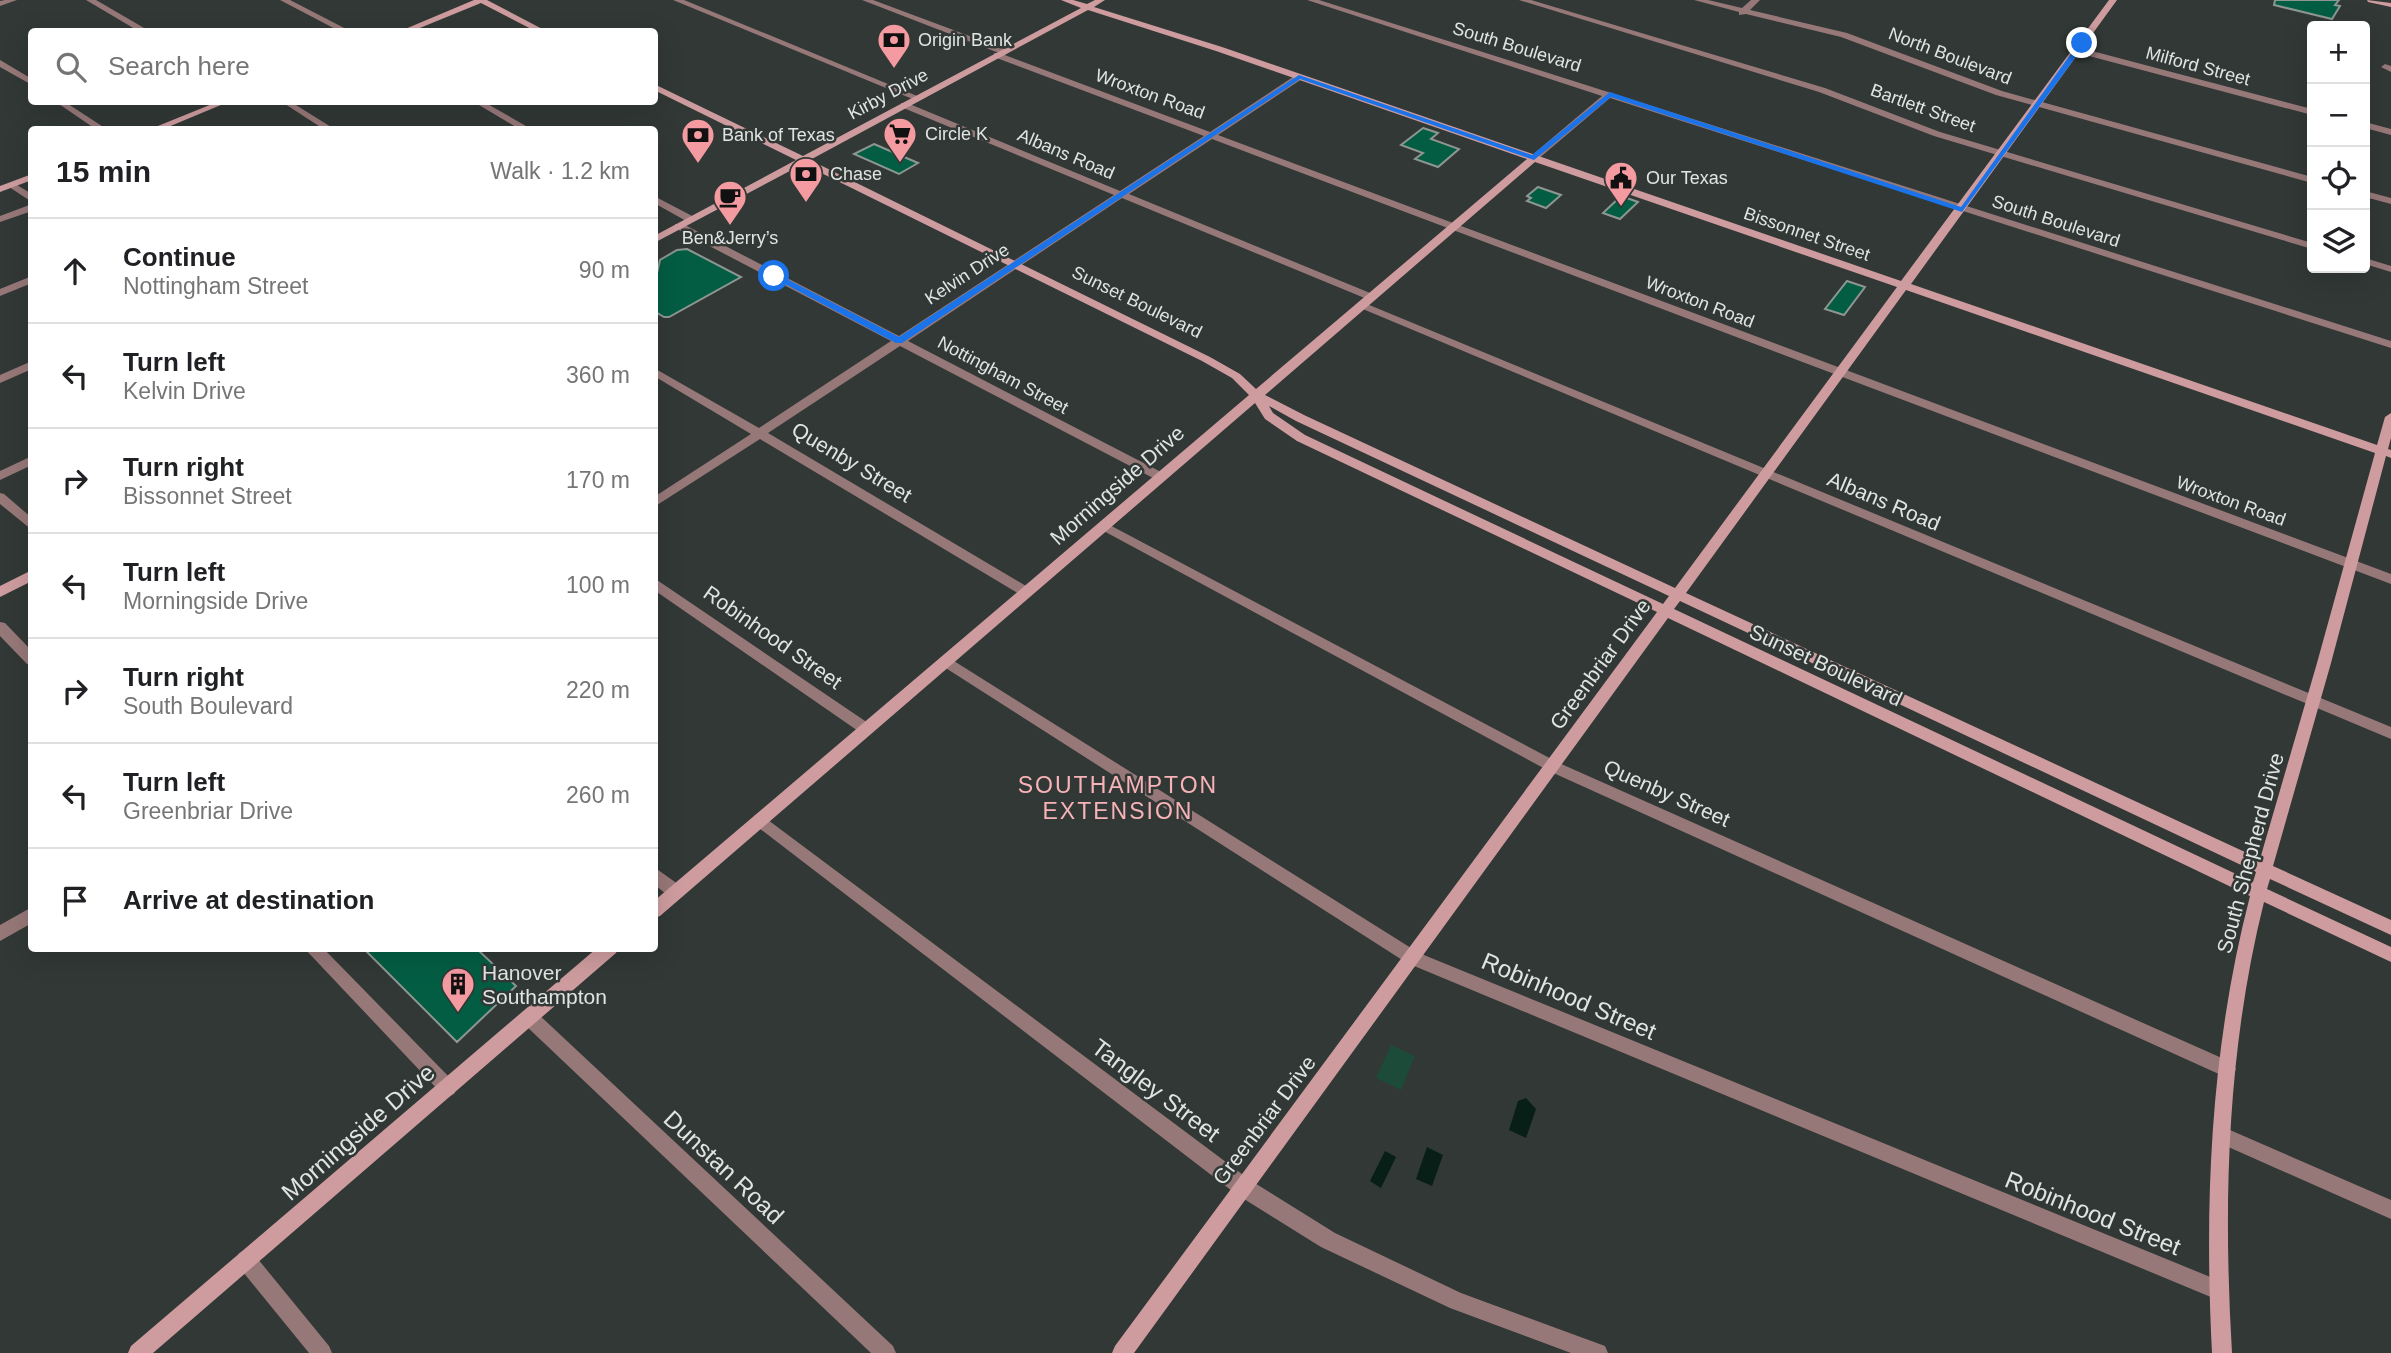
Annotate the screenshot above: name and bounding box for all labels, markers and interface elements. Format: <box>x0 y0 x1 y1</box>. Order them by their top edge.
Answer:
street label: South Boulevard <box>1450 18 1584 76</box>
bank icon: Origin Bank <box>875 21 913 70</box>
map controls <box>2307 21 2370 273</box>
button: + <box>2307 21 2370 84</box>
street label: North Boulevard <box>1886 23 2014 89</box>
route end <box>2066 27 2097 58</box>
search box <box>28 28 658 105</box>
place label: Origin Bank <box>918 30 1013 50</box>
street label: Milford Street <box>2144 42 2252 90</box>
icon: search <box>52 48 90 86</box>
text: Search here <box>108 51 250 81</box>
street label: Kirby Drive <box>844 65 932 123</box>
street label: Wroxton Road <box>1093 65 1207 123</box>
street label: Bartlett Street <box>1868 80 1978 136</box>
button: − <box>2307 84 2370 147</box>
supermarket icon: Circle K <box>881 115 919 164</box>
bank icon: Bank of Texas <box>679 116 717 165</box>
place label: Circle K <box>925 124 988 144</box>
place label: Bank of Texas <box>722 125 835 145</box>
street label: Albans Road <box>1015 125 1117 183</box>
button: locate <box>2307 147 2370 210</box>
text: 15 min <box>56 155 151 188</box>
bank icon: Chase <box>787 155 825 204</box>
text: Walk · 1.2 km <box>490 158 630 184</box>
public building icon: Our Texas <box>1602 159 1640 208</box>
place label: Chase <box>830 164 882 184</box>
place label: Our Texas <box>1646 168 1728 188</box>
cafe icon: Ben&Jerry’s <box>711 178 749 227</box>
street label: South Boulevard <box>1990 191 2122 251</box>
street label: Bissonnet Street <box>1741 203 1873 265</box>
button: layers <box>2307 210 2370 273</box>
place label: Ben&Jerry’s <box>682 228 778 248</box>
street label: Kelvin Drive <box>921 239 1013 309</box>
text: Continue <box>123 242 236 272</box>
icon: ahead <box>56 252 94 290</box>
text: 90 m <box>579 257 630 283</box>
route start <box>758 260 789 291</box>
street label: Sunset Boulevard <box>1069 262 1205 342</box>
street label: Wroxton Road <box>1643 272 1757 332</box>
text: Nottingham Street <box>123 273 308 299</box>
street label: Nottingham Street <box>934 332 1072 418</box>
text: Turn left <box>123 347 225 377</box>
icon: left <box>56 357 94 395</box>
text: 360 m <box>566 362 630 388</box>
text: Kelvin Drive <box>123 378 246 404</box>
street label: Quenby Street <box>788 417 916 507</box>
street label: Morningside Drive <box>1046 421 1188 549</box>
text: Turn right <box>123 452 244 482</box>
icon: right <box>56 462 94 500</box>
text: 170 m <box>566 467 630 493</box>
street label: Albans Road <box>1824 467 1944 535</box>
street label: Wroxton Road <box>2174 472 2288 530</box>
text: Bissonnet Street <box>123 483 292 509</box>
text: Turn left <box>123 557 225 587</box>
icon: left <box>56 567 94 605</box>
text: 100 m <box>566 572 630 598</box>
street label: Robinhood Street <box>699 581 847 693</box>
text: Morningside Drive <box>123 588 308 614</box>
street label: Greenbriar Drive <box>1545 594 1655 734</box>
street label: Sunset Boulevard <box>1746 620 1906 710</box>
text: Turn right <box>123 662 244 692</box>
icon: right <box>56 672 94 710</box>
text: 220 m <box>566 677 630 703</box>
text: South Boulevard <box>123 693 293 719</box>
street label: South Shepherd Drive <box>2212 750 2288 956</box>
street label: Quenby Street <box>1600 755 1734 831</box>
text: Turn left <box>123 767 225 797</box>
district label: SOUTHAMPTON EXTENSION <box>1018 772 1218 824</box>
icon: left <box>56 777 94 815</box>
text: 260 m <box>566 782 630 808</box>
text: Greenbriar Drive <box>123 798 293 824</box>
icon: arrive <box>56 882 94 920</box>
text: Arrive at destination <box>123 885 374 915</box>
street label: Robinhood Street <box>1478 947 1661 1045</box>
place label: Hanover Southampton <box>482 961 607 1008</box>
building icon: Hanover Southampton <box>439 965 477 1014</box>
street label: Tangley Street <box>1087 1033 1226 1147</box>
street label: Greenbriar Drive <box>1208 1051 1320 1189</box>
street label: Morningside Drive <box>276 1058 440 1206</box>
street label: Dunstan Road <box>659 1105 789 1229</box>
street label: Robinhood Street <box>2001 1165 2185 1261</box>

